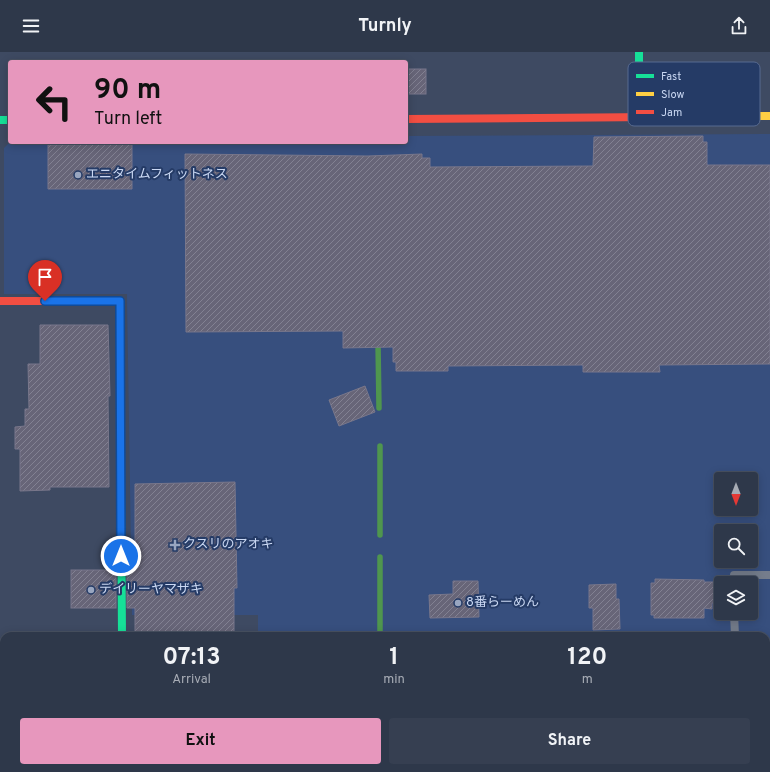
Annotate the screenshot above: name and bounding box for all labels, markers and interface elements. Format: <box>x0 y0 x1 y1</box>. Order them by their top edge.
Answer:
icon: menu <box>20 15 42 37</box>
text: Turnly <box>358 15 412 38</box>
icon: share <box>728 15 750 37</box>
legend <box>628 62 760 126</box>
text: Fast <box>661 70 681 84</box>
text: 90 m <box>94 73 161 109</box>
icon: left <box>28 76 80 128</box>
text: Slow <box>661 88 684 102</box>
text: Jam <box>661 106 682 120</box>
text: Turn left <box>94 108 162 131</box>
place label: エニタイムフィットネス <box>86 167 228 183</box>
marker: エニタイムフィットネス <box>73 170 83 180</box>
pin <box>28 260 62 301</box>
icon: arrive <box>34 266 56 288</box>
north arrow <box>714 472 758 516</box>
map controls <box>714 472 758 620</box>
button: search <box>714 524 758 568</box>
position arrow <box>100 535 142 577</box>
place label: クスリのアオキ <box>183 537 274 553</box>
marker: クスリのアオキ <box>170 540 180 550</box>
button: layers <box>714 576 758 620</box>
place label: デイリーヤマザキ <box>99 582 203 598</box>
marker: デイリーヤマザキ <box>86 585 96 595</box>
place label: 8番らーめん <box>466 595 539 611</box>
marker: 8番らーめん <box>453 598 463 608</box>
text: 07:13 <box>163 643 221 673</box>
text: 1 <box>389 643 399 673</box>
text: 120 <box>567 643 607 673</box>
text: Arrival <box>172 672 211 688</box>
text: min <box>383 672 405 688</box>
text: m <box>582 672 593 688</box>
button: Exit <box>20 718 381 764</box>
button: Share <box>389 718 750 764</box>

